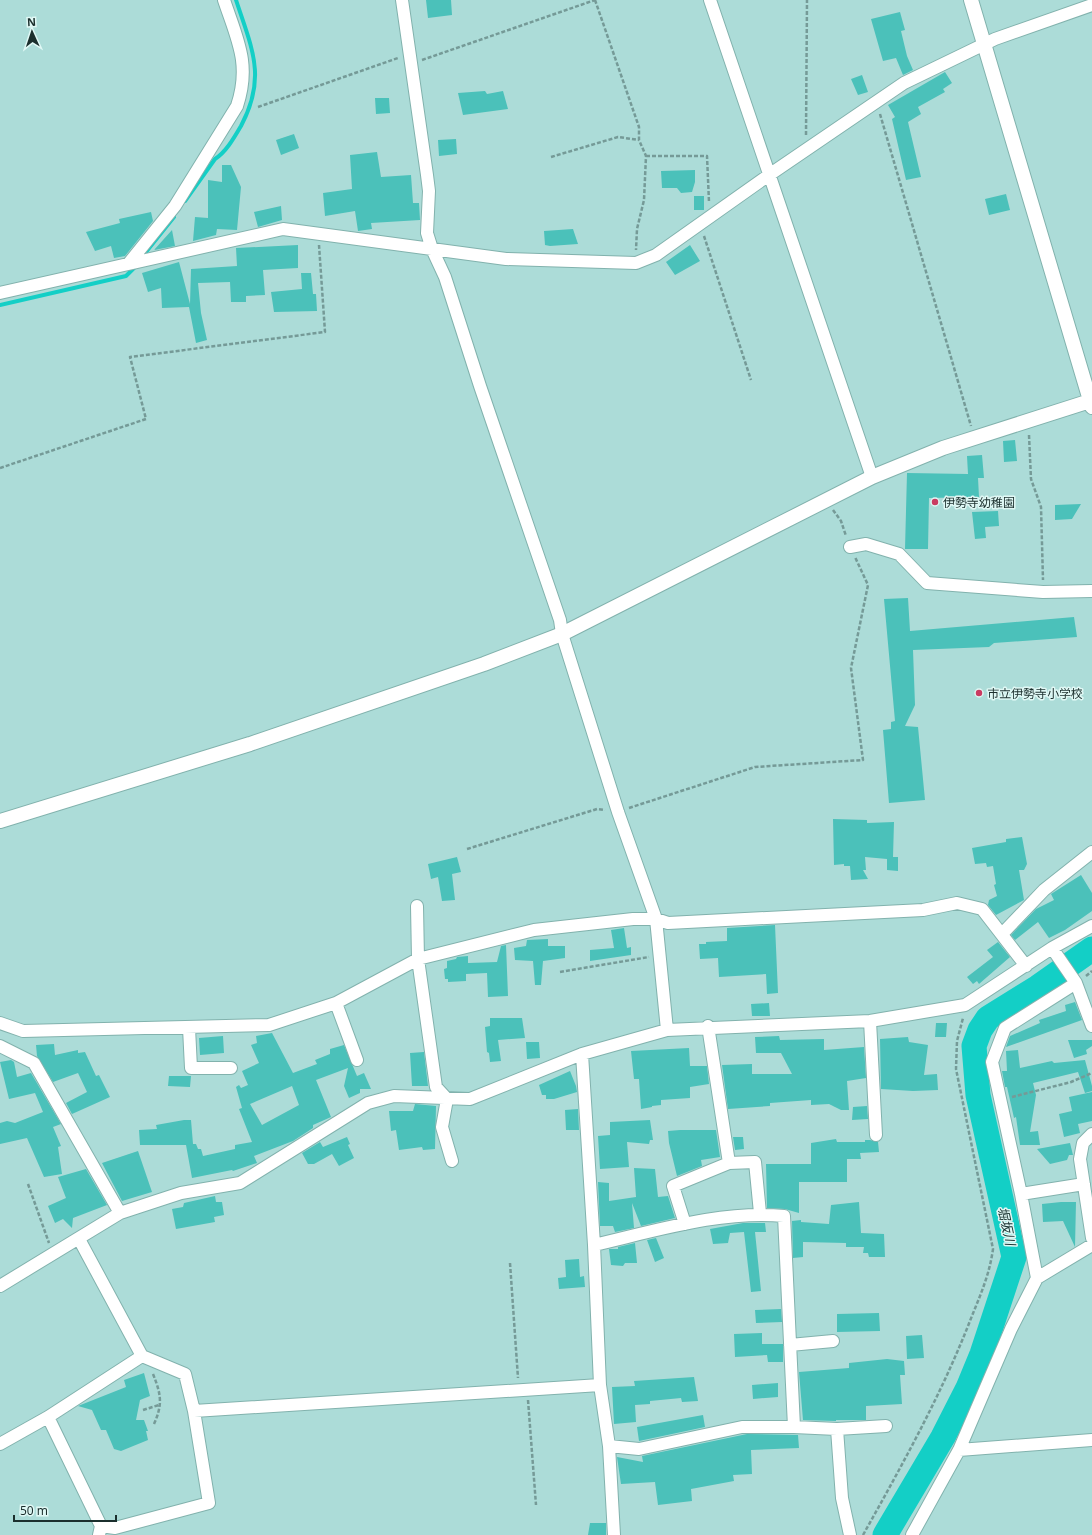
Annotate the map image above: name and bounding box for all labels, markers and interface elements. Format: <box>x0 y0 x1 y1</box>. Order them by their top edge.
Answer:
north arrow <box>12 12 52 52</box>
text: N <box>27 14 36 29</box>
place label: 伊勢寺幼稚園 <box>943 494 1015 511</box>
marker: 伊勢寺幼稚園 <box>930 497 940 507</box>
place label: 市立伊勢寺小学校 <box>987 685 1083 702</box>
marker: 市立伊勢寺小学校 <box>974 688 984 698</box>
water label: 堀坂川 <box>994 1205 1020 1249</box>
scale bar <box>14 1497 116 1523</box>
text: 50 m <box>20 1502 48 1519</box>

